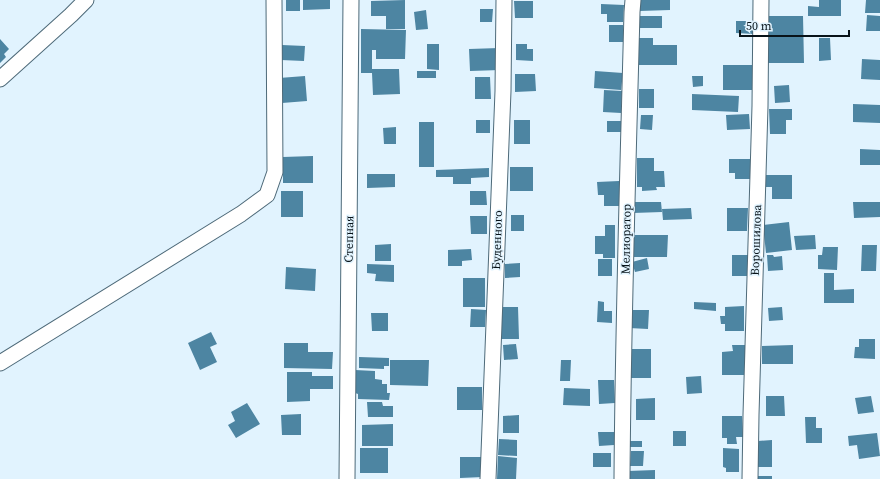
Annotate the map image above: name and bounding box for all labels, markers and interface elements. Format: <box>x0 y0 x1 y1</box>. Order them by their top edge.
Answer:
scale bar <box>740 12 849 38</box>
text: 50 m <box>746 18 772 34</box>
street label: Ворошилова <box>747 203 765 276</box>
street label: Мелиоратор <box>617 204 635 274</box>
street label: Буденного <box>488 210 506 270</box>
street label: Степная <box>341 215 357 263</box>

